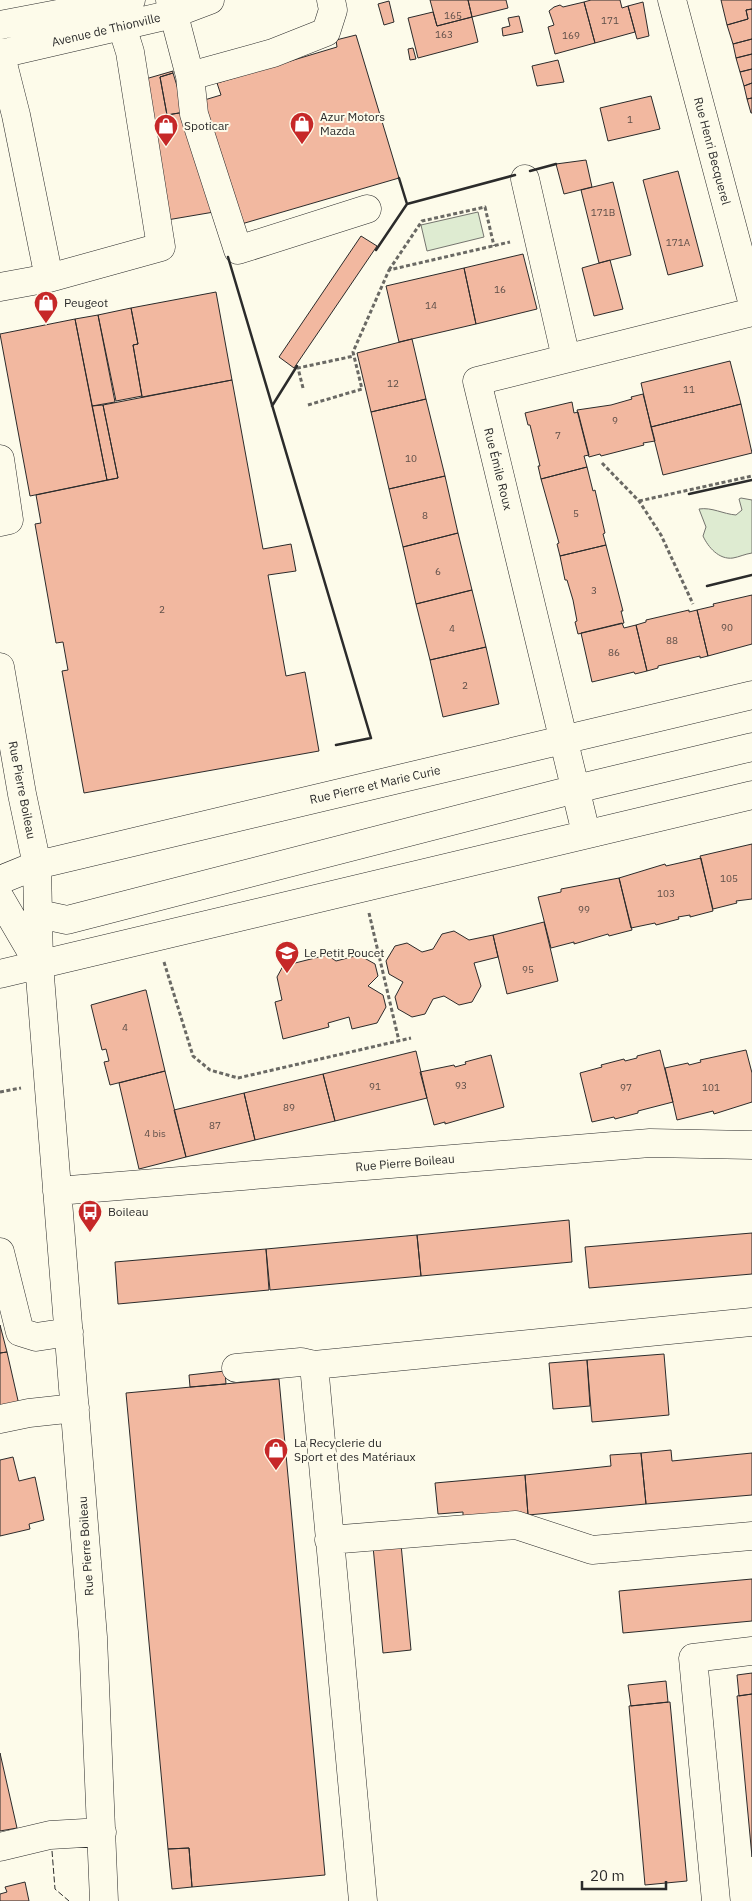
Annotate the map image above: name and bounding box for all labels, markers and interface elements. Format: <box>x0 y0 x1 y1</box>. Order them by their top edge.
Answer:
house number: 165 <box>444 9 462 22</box>
street label: Avenue de Thionville <box>50 10 162 49</box>
house number: 171 <box>601 14 619 27</box>
house number: 163 <box>435 28 453 41</box>
house number: 169 <box>562 29 580 42</box>
street label: Rue Henri Becquerel <box>691 95 734 206</box>
place label: Azur Motors Mazda <box>320 109 385 138</box>
shop icon: Azur Motors Mazda <box>289 111 315 145</box>
shop icon: Spoticar <box>153 113 179 147</box>
house number: 1 <box>627 113 633 126</box>
place label: Spoticar <box>184 118 229 133</box>
house number: 171B <box>591 206 615 219</box>
house number: 171A <box>666 236 691 249</box>
house number: 16 <box>494 283 506 296</box>
shop icon: Peugeot <box>33 290 59 324</box>
place label: Peugeot <box>64 295 108 310</box>
house number: 14 <box>425 299 437 312</box>
house number: 12 <box>387 377 399 390</box>
house number: 11 <box>683 383 695 396</box>
house number: 9 <box>612 414 618 427</box>
street label: Rue Émile Roux <box>481 426 516 512</box>
house number: 7 <box>555 429 561 442</box>
house number: 10 <box>405 452 417 465</box>
house number: 5 <box>573 507 579 520</box>
house number: 8 <box>422 509 428 522</box>
house number: 6 <box>435 565 441 578</box>
house number: 3 <box>591 584 597 597</box>
house number: 2 <box>159 603 165 616</box>
house number: 90 <box>721 621 733 634</box>
house number: 4 <box>449 622 455 635</box>
house number: 88 <box>666 634 678 647</box>
house number: 86 <box>608 646 620 659</box>
house number: 2 <box>462 679 468 692</box>
street label: Rue Pierre Boileau <box>6 740 39 840</box>
street label: Rue Pierre et Marie Curie <box>308 762 442 807</box>
house number: 105 <box>720 872 738 885</box>
house number: 103 <box>657 887 675 900</box>
house number: 99 <box>578 903 590 916</box>
school or university icon: Le Petit Poucet <box>274 940 300 974</box>
place label: Le Petit Poucet <box>304 945 385 960</box>
house number: 95 <box>522 963 534 976</box>
house number: 4 <box>122 1021 128 1034</box>
house number: 93 <box>455 1079 467 1092</box>
house number: 91 <box>369 1080 381 1093</box>
house number: 97 <box>620 1081 632 1094</box>
house number: 101 <box>702 1081 720 1094</box>
house number: 89 <box>283 1101 295 1114</box>
house number: 87 <box>209 1119 221 1132</box>
house number: 4 bis <box>144 1127 166 1140</box>
street label: Rue Pierre Boileau <box>355 1151 455 1174</box>
bus stop icon: Boileau <box>77 1199 103 1233</box>
place label: Boileau <box>108 1204 149 1219</box>
place label: La Recyclerie du Sport et des Matériaux <box>294 1435 416 1464</box>
shop icon: La Recyclerie du Sport et des Matériaux <box>263 1437 289 1471</box>
street label: Rue Pierre Boileau <box>75 1496 96 1596</box>
scale bar <box>582 1858 666 1890</box>
text: 20 m <box>590 1866 625 1885</box>

